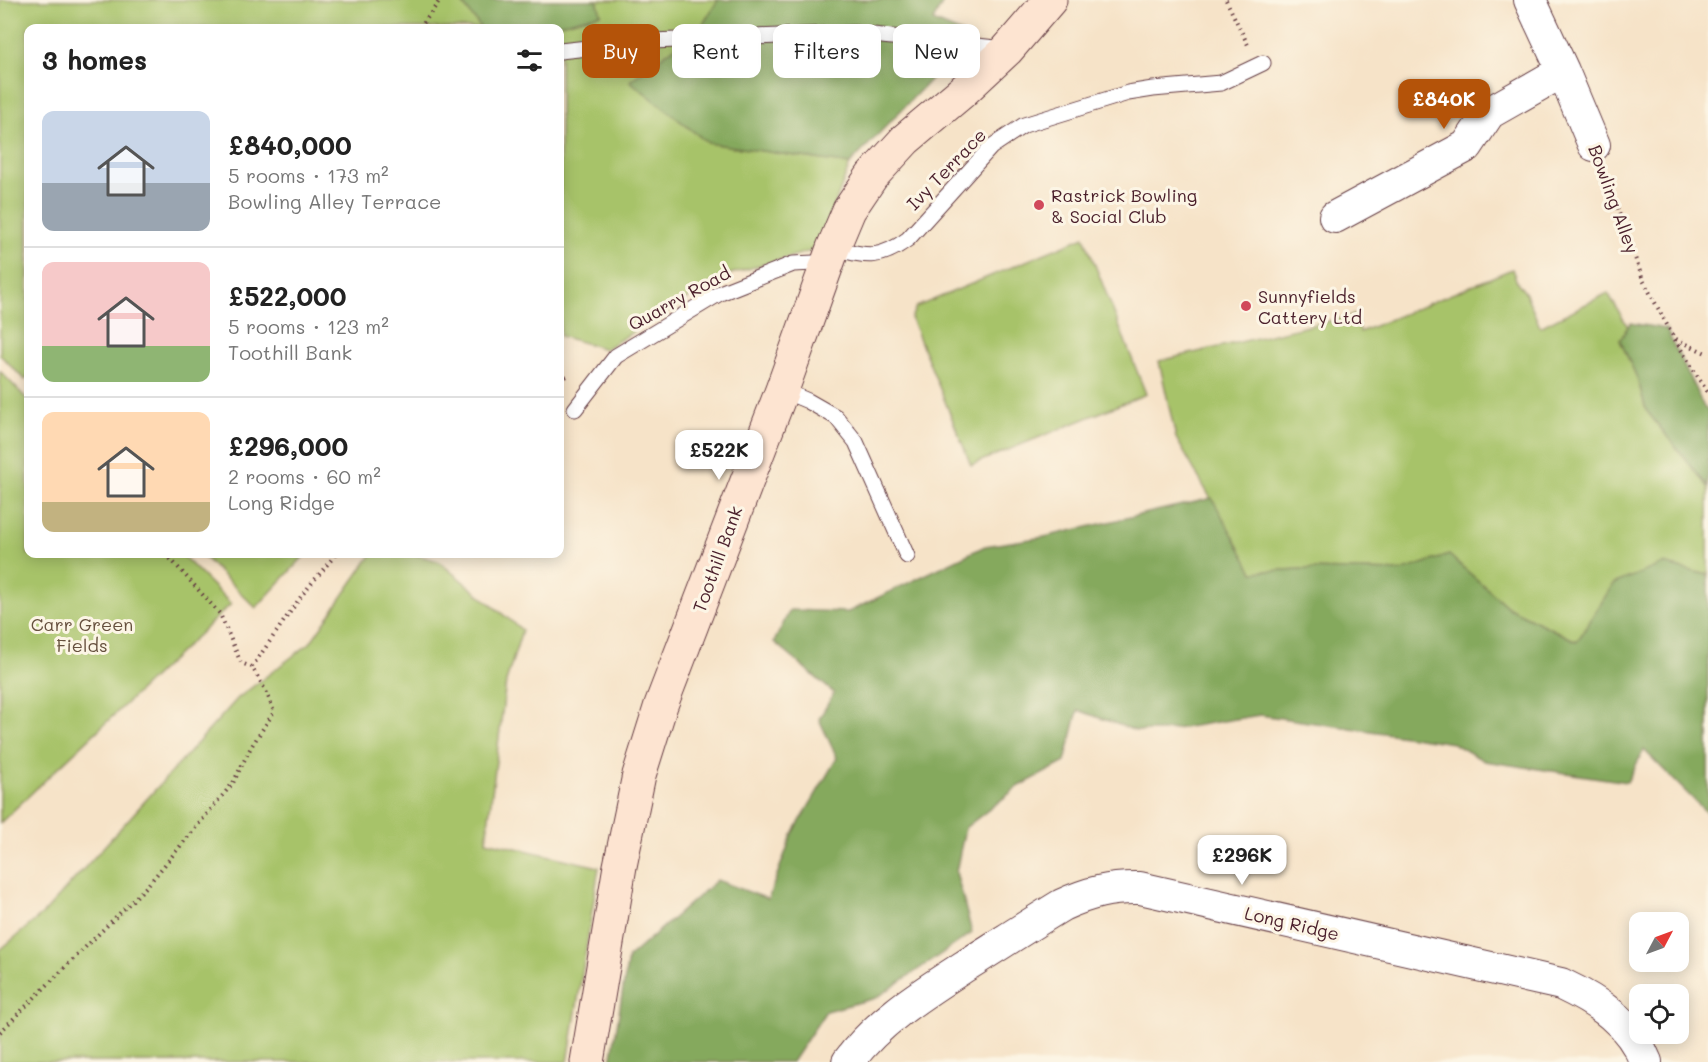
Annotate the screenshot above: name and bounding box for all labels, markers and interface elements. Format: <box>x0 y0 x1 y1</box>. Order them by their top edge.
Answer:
chip: Buy <box>582 24 660 78</box>
chip: Rent <box>672 24 761 78</box>
chip: Filters <box>773 24 881 78</box>
chip: New <box>893 24 980 78</box>
text: 3 homes <box>42 43 147 77</box>
icon: filters <box>513 44 546 77</box>
pin: £840K <box>1402 79 1486 130</box>
text: £840K <box>1412 85 1476 111</box>
street label: Ivy Terrace <box>901 123 991 215</box>
text: £840,000 <box>228 128 352 162</box>
icon: home <box>90 135 162 207</box>
street label: Bowling Alley <box>1583 141 1645 257</box>
text: 5 rooms · 173 m² <box>228 162 389 188</box>
place label: Rastrick Bowling & Social Club <box>1051 183 1197 228</box>
text: Bowling Alley Terrace <box>228 188 441 214</box>
marker: Rastrick Bowling & Social Club <box>1032 198 1046 212</box>
street label: Quarry Road <box>624 260 734 336</box>
text: £522,000 <box>228 279 347 313</box>
place label: Sunnyfields Cattery Ltd <box>1258 284 1362 329</box>
icon: home <box>90 286 162 358</box>
marker: Sunnyfields Cattery Ltd <box>1239 299 1253 313</box>
text: 5 rooms · 123 m² <box>228 313 389 339</box>
text: Toothill Bank <box>228 339 352 365</box>
text: £296,000 <box>228 429 348 463</box>
pin: £522K <box>677 430 761 481</box>
icon: home <box>90 436 162 508</box>
text: £522K <box>689 436 749 462</box>
text: 2 rooms · 60 m² <box>228 463 381 489</box>
text: Long Ridge <box>228 489 335 515</box>
street label: Toothill Bank <box>687 502 747 616</box>
park label: Carr Green Fields <box>31 612 133 657</box>
pin: £296K <box>1200 835 1284 886</box>
text: £296K <box>1212 841 1272 867</box>
street label: Long Ridge <box>1242 900 1342 946</box>
north arrow <box>1629 912 1689 972</box>
map controls <box>1629 912 1689 1044</box>
button: locate <box>1629 984 1689 1044</box>

